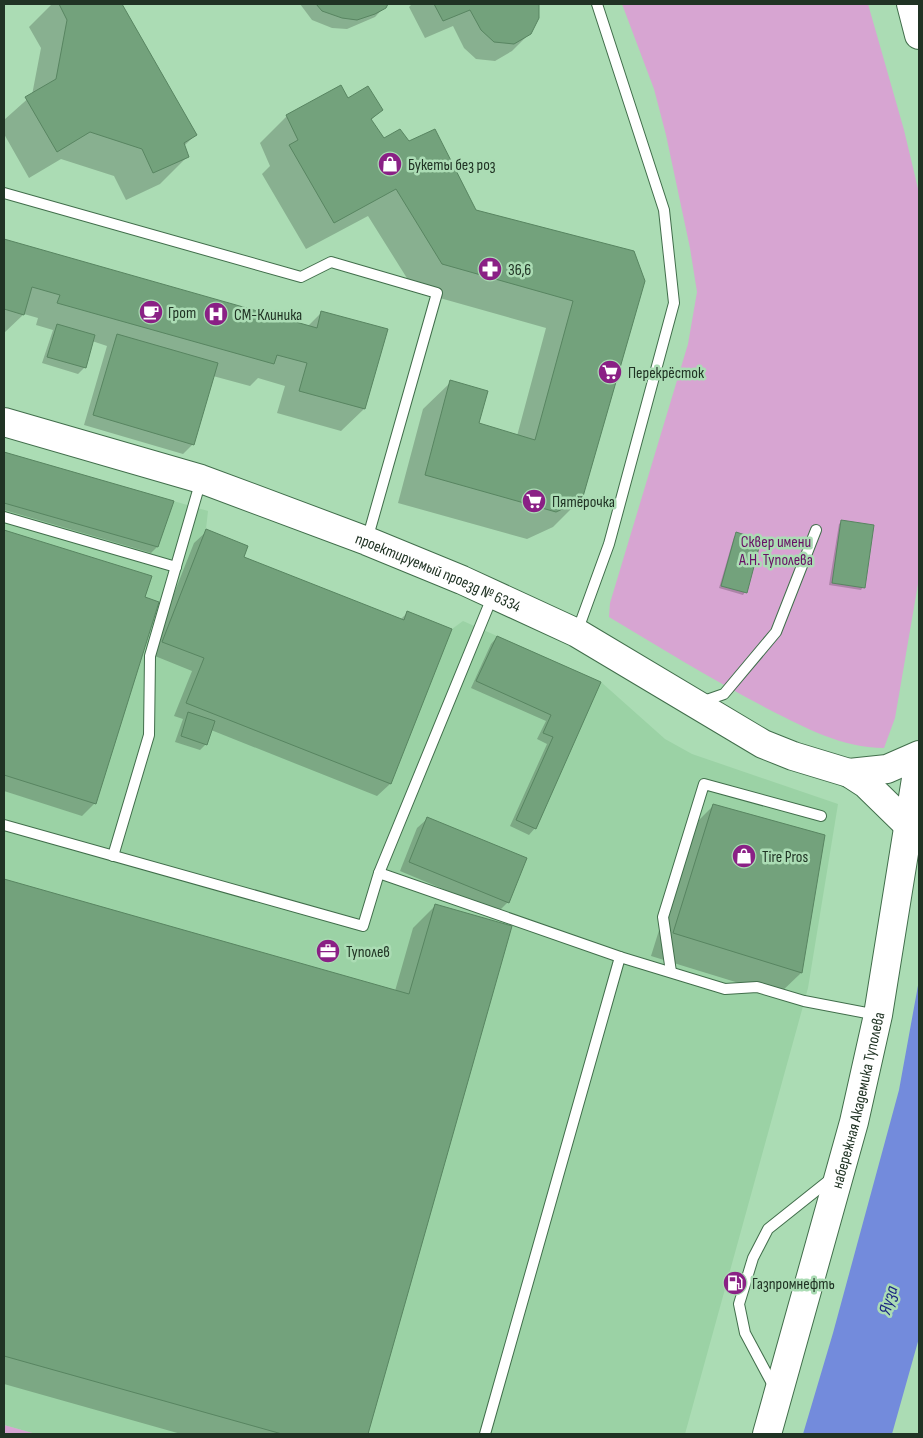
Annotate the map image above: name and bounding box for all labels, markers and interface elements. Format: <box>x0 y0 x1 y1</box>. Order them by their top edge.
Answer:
shop icon: Букеты без роз <box>377 151 403 177</box>
place label: Букеты без роз <box>408 156 496 175</box>
pharmacy icon: 36,6 <box>477 256 503 282</box>
place label: 36,6 <box>508 261 531 280</box>
cafe icon: Грот <box>138 299 164 325</box>
hospital icon: СМ-Клиника <box>203 301 229 327</box>
place label: Грот <box>168 304 196 323</box>
place label: СМ-Клиника <box>234 306 302 325</box>
supermarket icon: Перекрёсток <box>597 359 623 385</box>
place label: Перекрёсток <box>628 364 705 383</box>
supermarket icon: Пятёрочка <box>521 488 547 514</box>
place label: Пятёрочка <box>552 493 615 512</box>
street label: проектируемый проезд № 6334 <box>353 530 524 617</box>
park label: Сквер имени А.Н. Туполева <box>738 533 813 570</box>
shop icon: Tire Pros <box>731 843 757 869</box>
place label: Tire Pros <box>762 848 809 867</box>
office icon: Туполев <box>315 938 341 964</box>
place label: Туполев <box>346 943 390 962</box>
street label: набережная Академика Туполева <box>828 1010 889 1191</box>
fuel station icon: Газпромнефть <box>722 1270 748 1296</box>
place label: Газпромнефть <box>752 1275 835 1294</box>
water label: Яуза <box>874 1283 903 1318</box>

